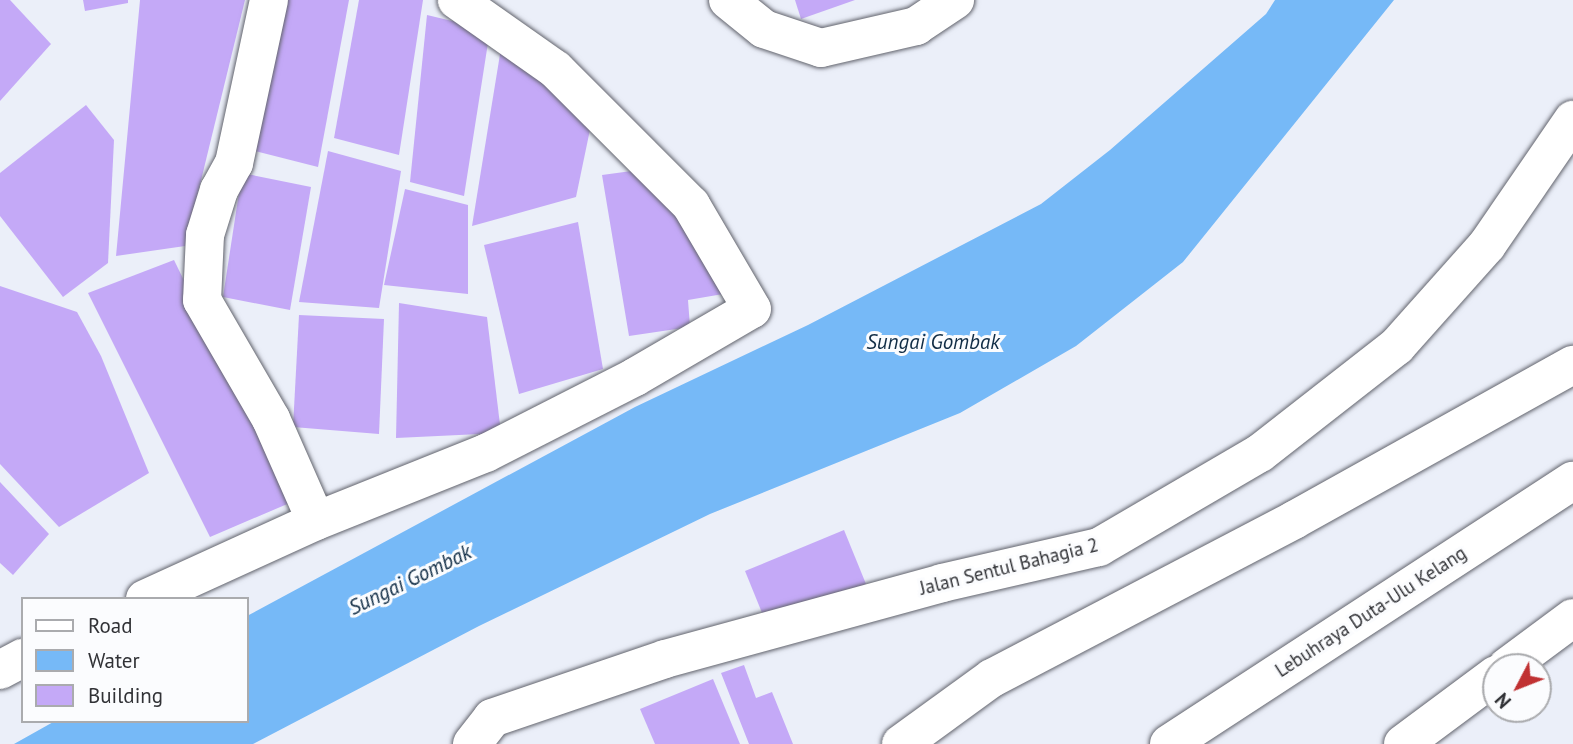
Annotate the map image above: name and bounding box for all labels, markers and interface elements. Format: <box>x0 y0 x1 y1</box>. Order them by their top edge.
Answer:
water label: Sungai Gombak <box>866 329 1000 355</box>
street label: Jalan Sentul Bahagia 2 <box>917 534 1101 600</box>
water label: Sungai Gombak <box>344 539 476 621</box>
street label: Lebuhraya Duta-Ulu Kelang <box>1271 542 1471 682</box>
legend <box>21 597 248 723</box>
text: Road <box>88 612 132 639</box>
text: Water <box>88 647 140 674</box>
north arrow <box>1482 653 1552 723</box>
text: Building <box>88 682 163 709</box>
text: N <box>1490 688 1516 713</box>

